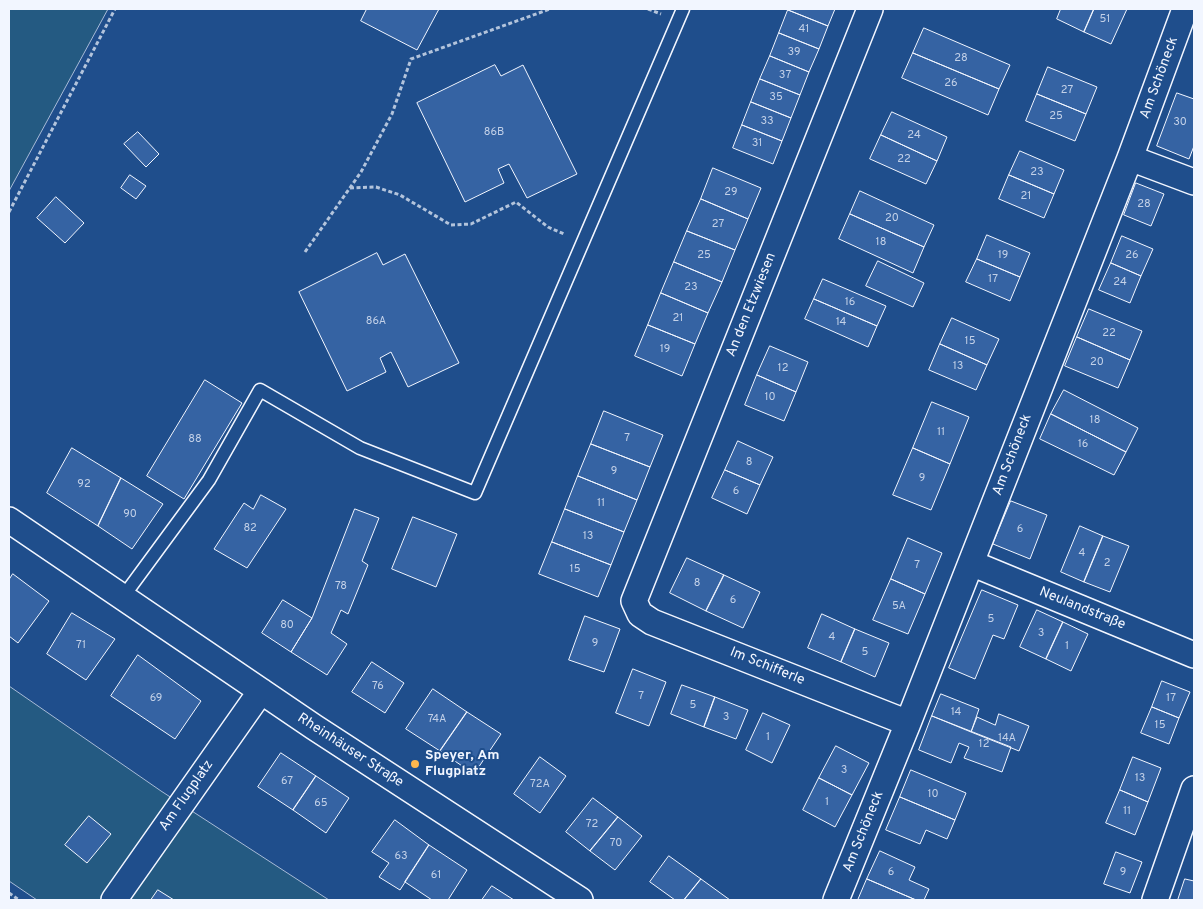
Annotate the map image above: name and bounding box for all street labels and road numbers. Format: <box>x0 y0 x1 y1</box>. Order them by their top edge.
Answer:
street label: Am Schöneck <box>1137 35 1183 121</box>
street label: An den Etzwiesen <box>723 251 781 359</box>
street label: Am Schöneck <box>990 412 1036 498</box>
street label: Neulandstraße <box>1036 584 1128 634</box>
street label: Im Schifferle <box>727 644 807 690</box>
street label: Rheinhäuser Straße <box>294 710 406 792</box>
street label: Am Flugplatz <box>156 757 218 835</box>
street label: Am Schöneck <box>840 789 888 875</box>

